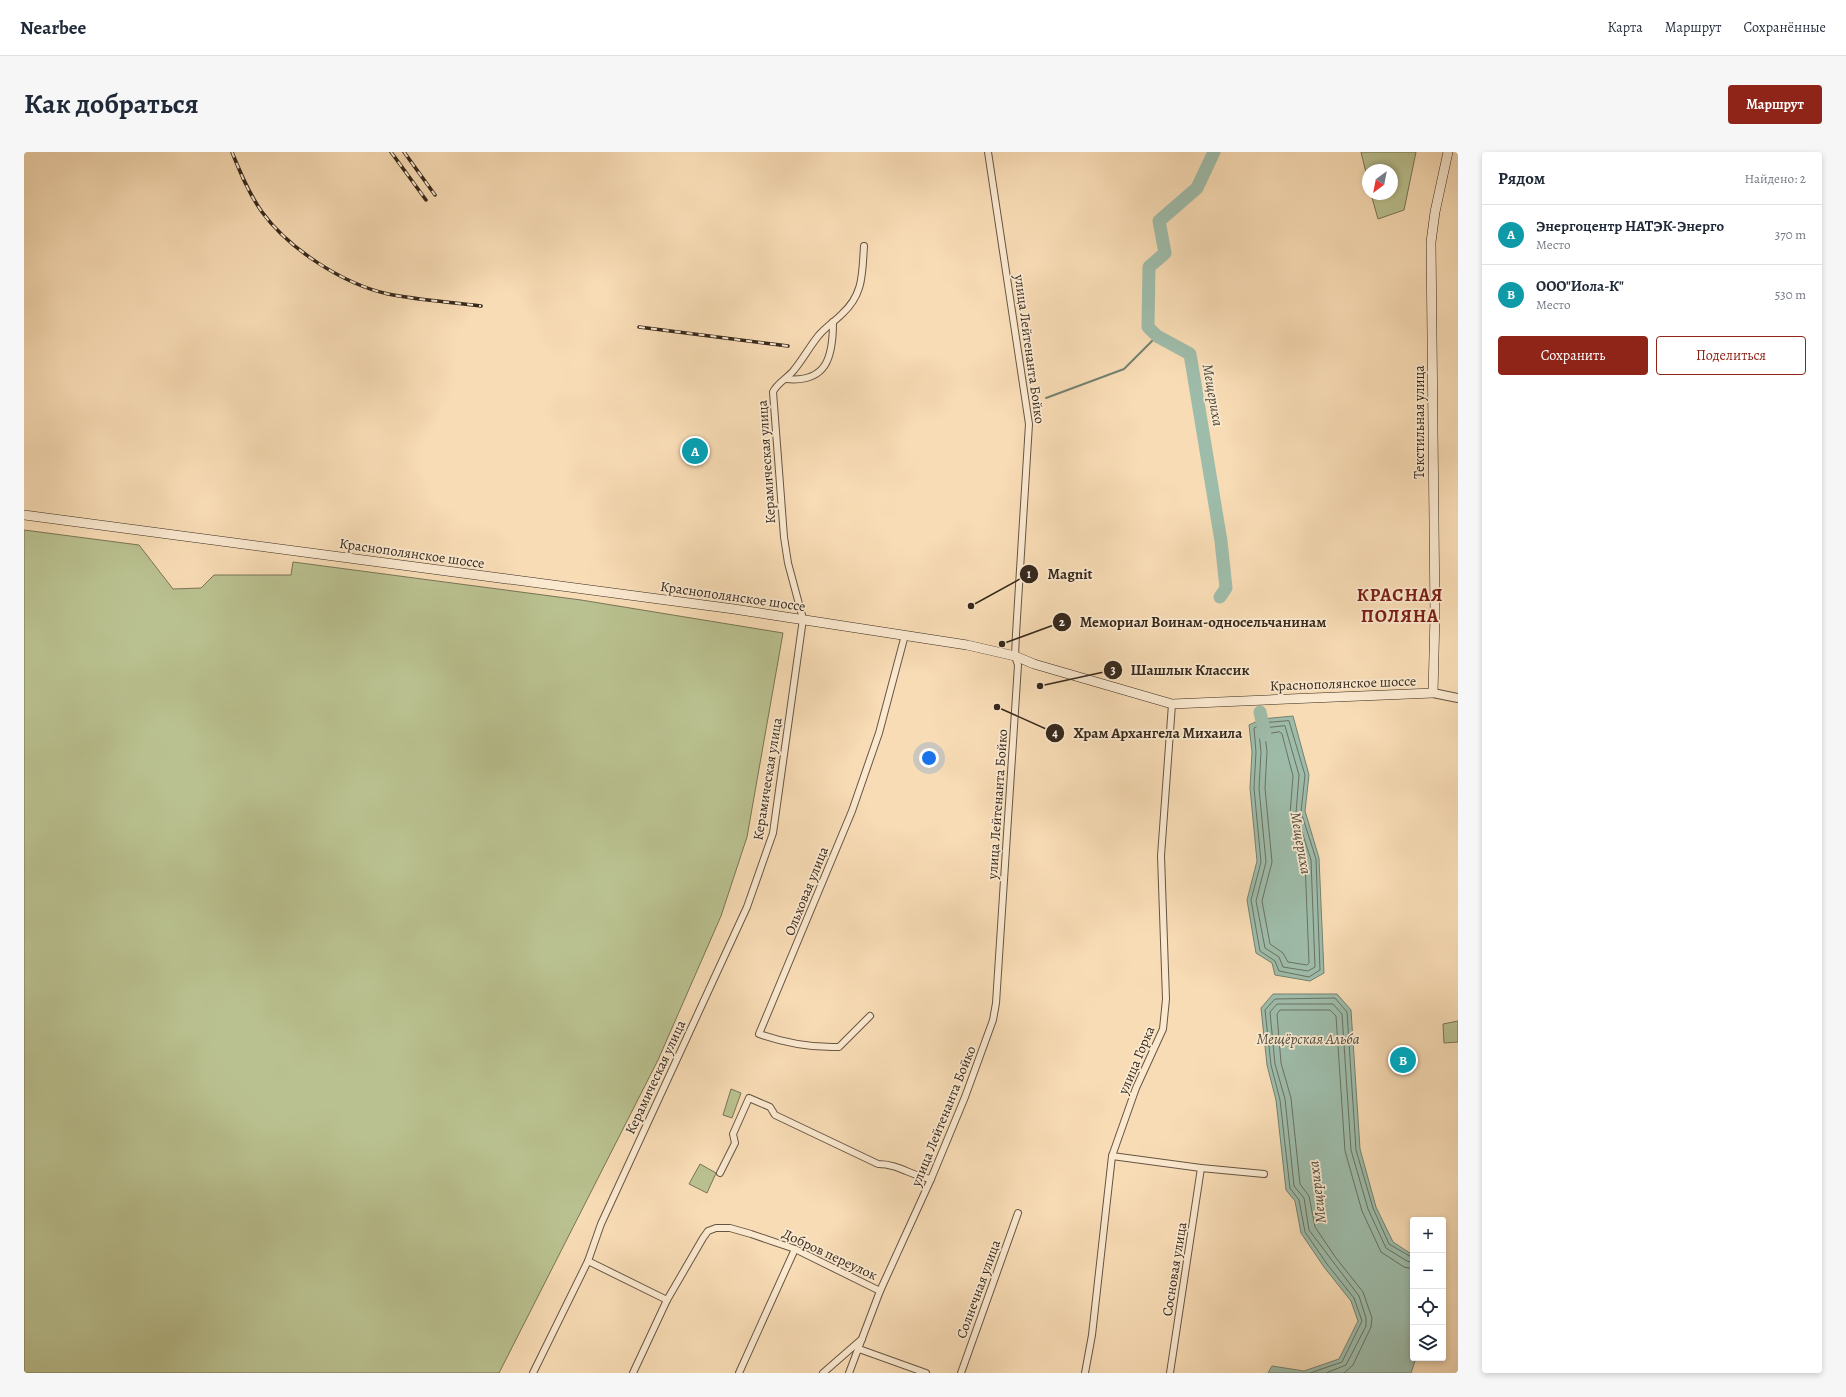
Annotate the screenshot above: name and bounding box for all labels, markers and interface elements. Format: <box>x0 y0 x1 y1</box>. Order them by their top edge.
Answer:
text: Nearbee <box>20 15 86 41</box>
text: Карта <box>1608 18 1643 37</box>
text: Маршрут <box>1665 18 1721 37</box>
text: Сохранённые <box>1743 18 1826 37</box>
text: Как добраться <box>24 85 199 123</box>
button: Маршрут <box>1728 85 1822 124</box>
north arrow <box>1362 164 1398 200</box>
text: Рядом <box>1498 167 1545 190</box>
text: Найдено: 2 <box>1745 170 1806 187</box>
text: Энергоцентр НАТЭК-Энерго <box>1536 216 1724 236</box>
text: A <box>1507 226 1515 243</box>
text: 370 m <box>1775 226 1806 243</box>
text: Место <box>1536 236 1571 253</box>
street label: улица Лейтенанта Бойко <box>1009 272 1049 425</box>
text: ООО"Иола-К" <box>1536 276 1624 296</box>
text: B <box>1507 286 1515 303</box>
text: 530 m <box>1775 286 1806 303</box>
text: Место <box>1536 296 1571 313</box>
button: Сохранить <box>1498 336 1648 375</box>
button: Поделиться <box>1656 336 1806 375</box>
water label: Мещериха <box>1198 362 1228 428</box>
street label: Текстильная улица <box>1410 365 1429 479</box>
street label: Керамическая улица <box>753 399 780 525</box>
pin: A <box>682 436 708 466</box>
street label: Краснополянское шоссе <box>338 534 486 573</box>
callout: Magnit <box>1019 560 1101 587</box>
text: Magnit <box>1047 564 1093 584</box>
text: 1 <box>1027 566 1032 582</box>
street label: Краснополянское шоссе <box>659 577 807 616</box>
district label: КРАСНАЯ ПОЛЯНА <box>1357 583 1443 628</box>
callout: Мемориал Воинам-односельчанинам <box>1052 608 1335 635</box>
text: Мемориал Воинам-односельчанинам <box>1080 612 1326 632</box>
text: 2 <box>1059 614 1065 630</box>
callout: Шашлык Классик <box>1103 657 1258 684</box>
text: Шашлык Классик <box>1130 660 1250 680</box>
text: 3 <box>1110 662 1116 678</box>
street label: Краснополянское шоссе <box>1269 671 1417 696</box>
street label: Керамическая улица <box>748 716 787 842</box>
callout: Храм Архангела Михаила <box>1045 719 1250 746</box>
text: Храм Архангела Михаила <box>1074 723 1243 743</box>
text: 4 <box>1052 725 1058 741</box>
street label: улица Лейтенанта Бойко <box>983 728 1012 881</box>
your location <box>919 748 939 768</box>
water label: Мещериха <box>1286 810 1316 876</box>
street label: Ольховая улица <box>780 843 833 939</box>
street label: Керамическая улица <box>621 1016 691 1137</box>
street label: улица Горка <box>1113 1023 1160 1098</box>
water label: Мещёрская Альба <box>1256 1029 1360 1049</box>
street label: улица Лейтенанта Бойко <box>906 1043 980 1190</box>
pin: B <box>1390 1045 1416 1075</box>
water label: Мещериха <box>1303 1159 1331 1225</box>
map controls <box>1410 1217 1446 1361</box>
button: + <box>1410 1217 1446 1253</box>
street label: Сосновая улица <box>1158 1220 1191 1318</box>
street label: Добров переулок <box>779 1224 880 1285</box>
street label: Солнечная улица <box>952 1237 1005 1341</box>
button: − <box>1410 1253 1446 1289</box>
button: locate <box>1410 1289 1446 1325</box>
button: layers <box>1410 1325 1446 1361</box>

